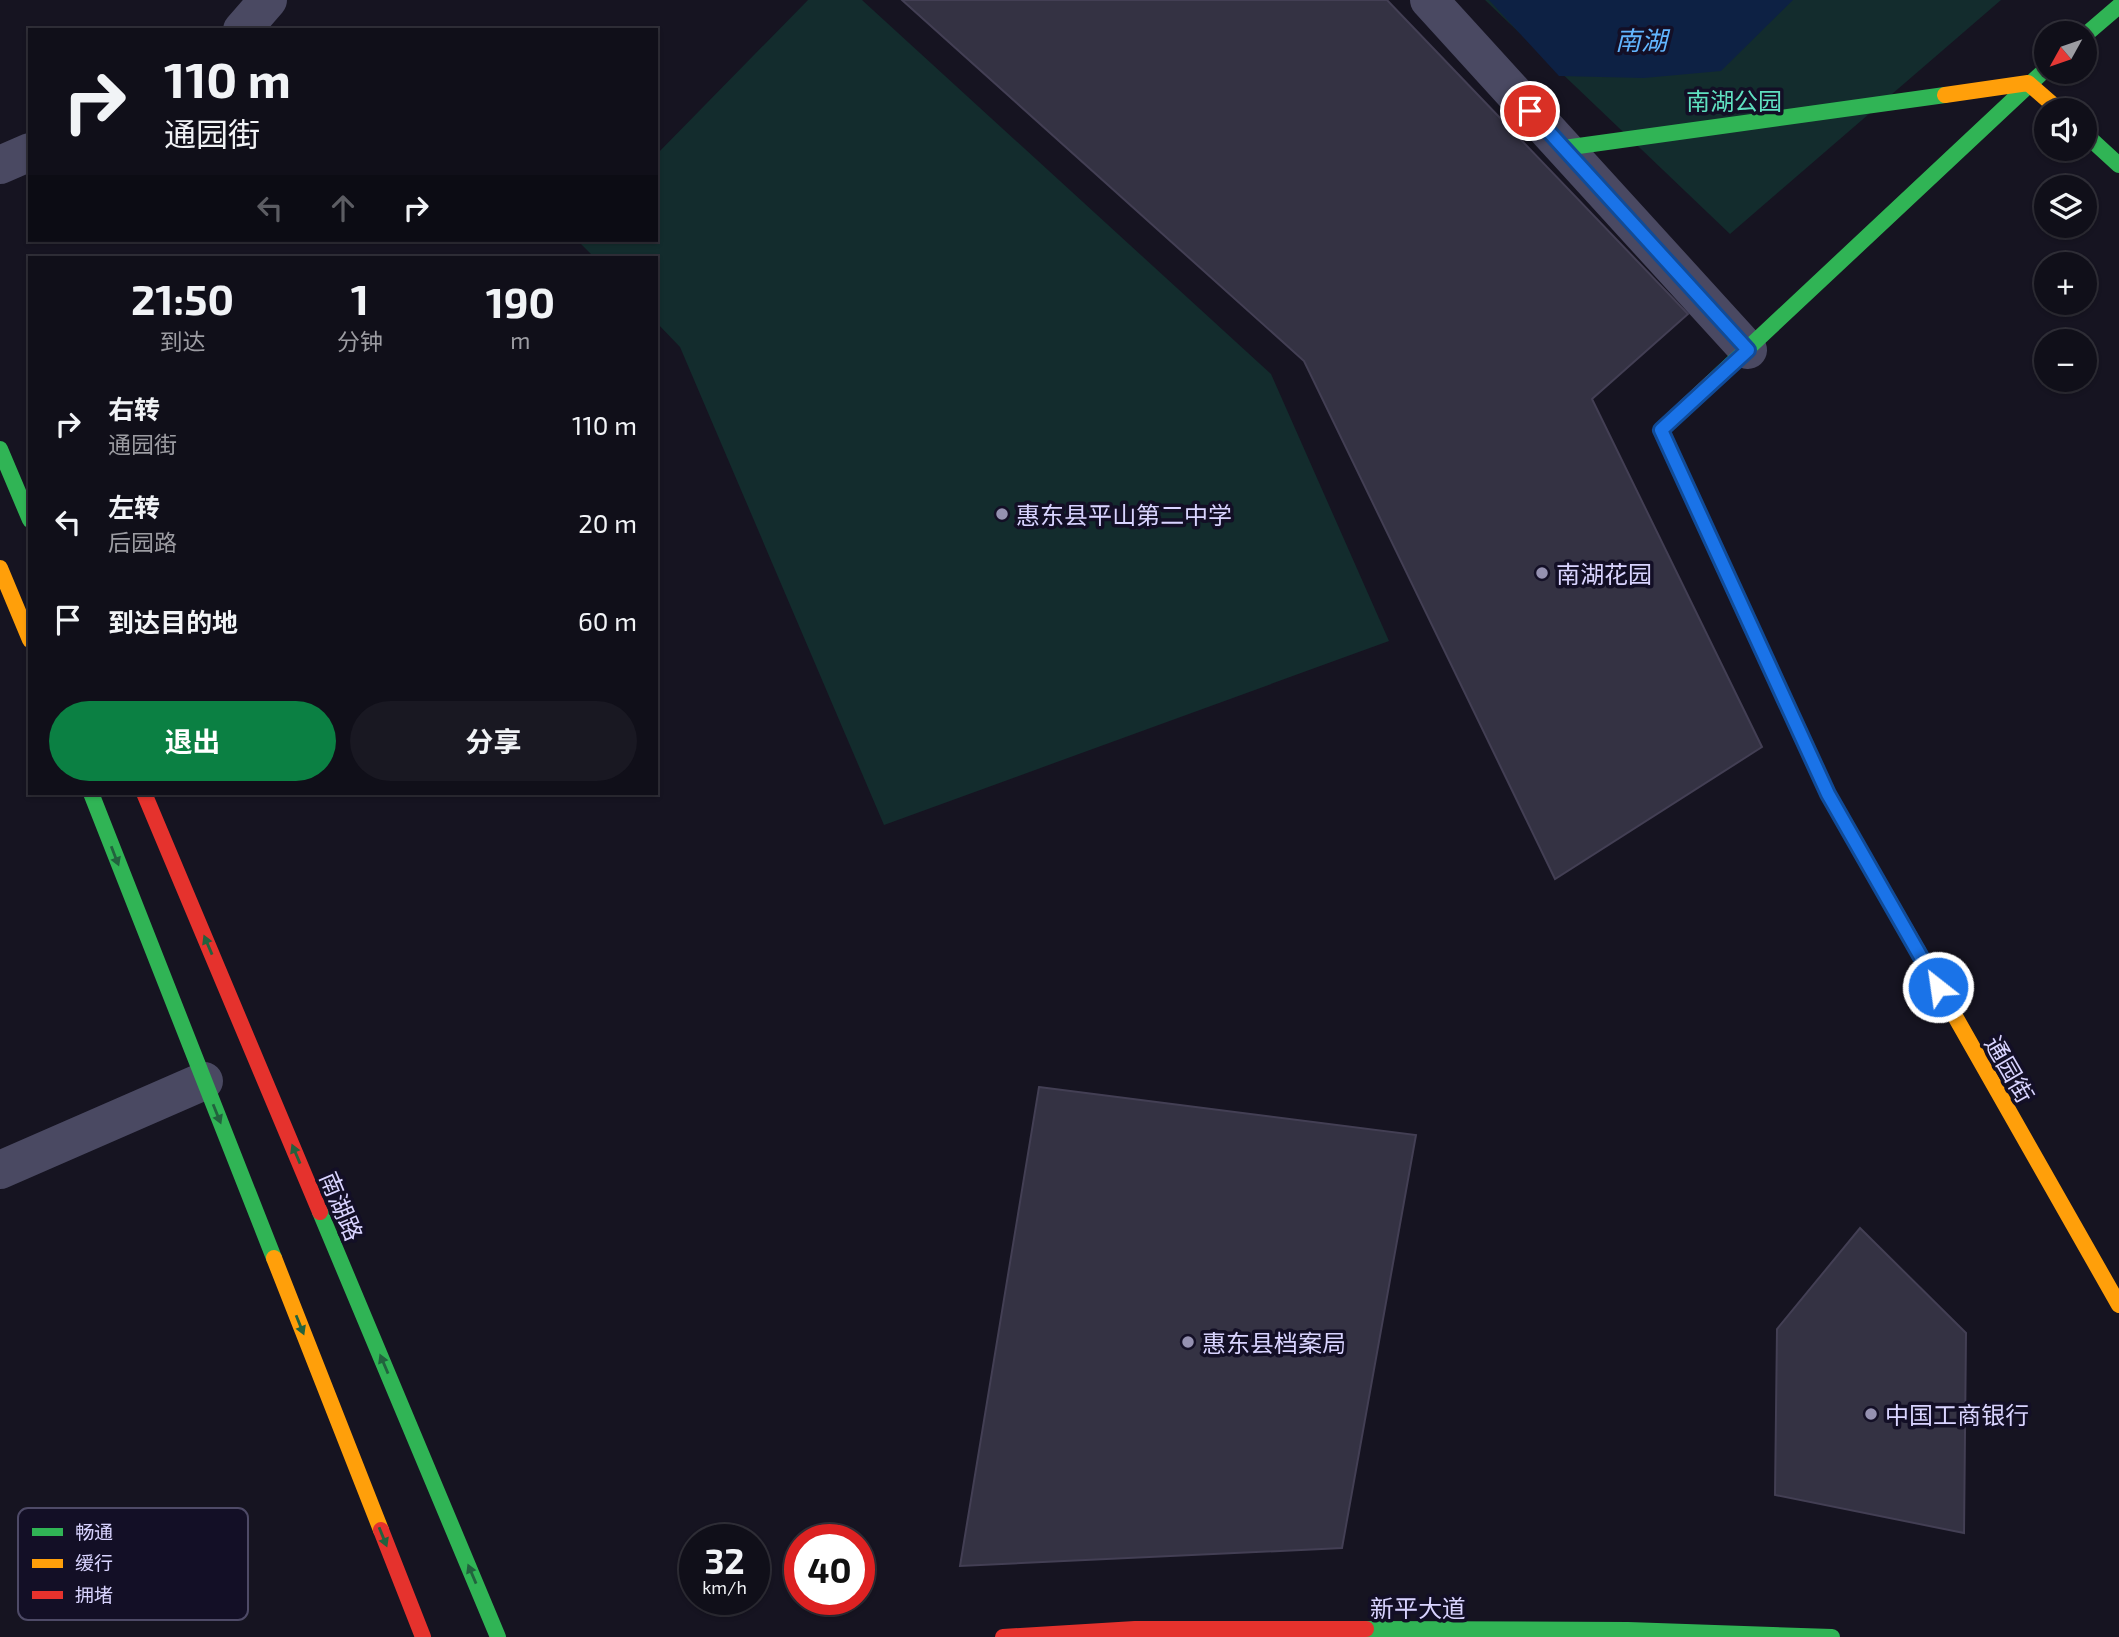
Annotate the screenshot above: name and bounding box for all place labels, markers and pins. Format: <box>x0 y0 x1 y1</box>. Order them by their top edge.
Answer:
pin <box>1500 81 1560 141</box>
place label: 惠东县平山第二中学 <box>1016 500 1232 529</box>
marker: 惠东县平山第二中学 <box>994 506 1010 522</box>
place label: 南湖花园 <box>1556 559 1652 588</box>
marker: 南湖花园 <box>1534 565 1550 581</box>
place label: 惠东县档案局 <box>1202 1328 1346 1357</box>
marker: 惠东县档案局 <box>1180 1334 1196 1350</box>
place label: 中国工商银行 <box>1885 1400 2029 1429</box>
marker: 中国工商银行 <box>1863 1406 1879 1422</box>

